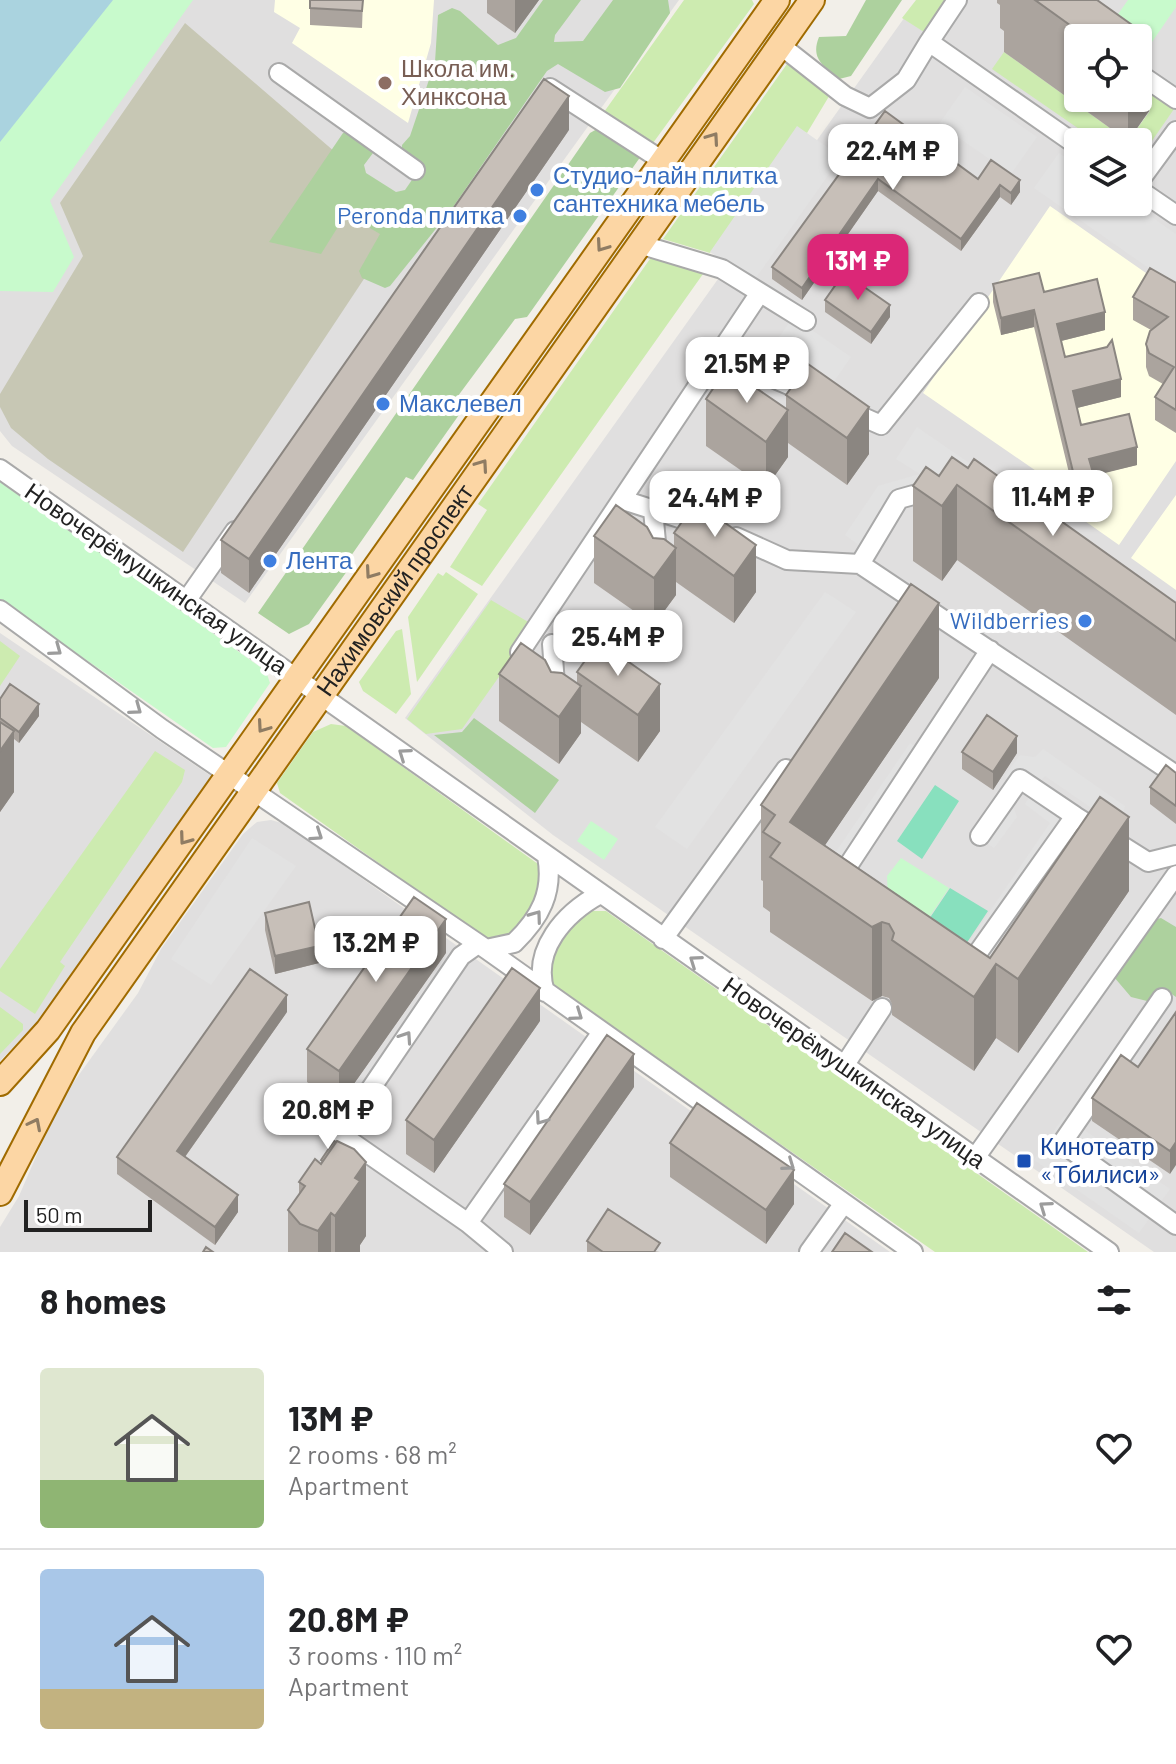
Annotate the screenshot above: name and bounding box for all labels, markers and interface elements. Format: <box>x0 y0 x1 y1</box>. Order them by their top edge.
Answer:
map controls <box>1064 24 1152 216</box>
button: locate <box>1064 24 1152 112</box>
place label: Школа им. Хинксона <box>401 53 515 110</box>
marker: Школа им. Хинксона <box>376 74 394 92</box>
pin: 22.4M ₽ <box>819 124 967 192</box>
button: layers <box>1064 128 1152 216</box>
one-way arrow <box>704 133 718 147</box>
text: 22.4M ₽ <box>846 134 940 165</box>
place label: Студио-лайн плитка сантехника мебель <box>553 160 778 217</box>
marker: Студио-лайн плитка сантехника мебель <box>528 181 546 199</box>
place label: Peronda плитка <box>337 200 505 229</box>
marker: Peronda плитка <box>511 207 529 225</box>
pin: 13M ₽ <box>802 234 914 302</box>
one-way arrow <box>597 237 612 252</box>
text: 13M ₽ <box>825 244 891 275</box>
pin: 21.5M ₽ <box>673 337 821 405</box>
text: 21.5M ₽ <box>704 347 790 378</box>
place label: Макслевел <box>399 388 522 417</box>
marker: Макслевел <box>374 395 392 413</box>
one-way arrow <box>472 459 487 473</box>
pin: 11.4M ₽ <box>979 470 1127 538</box>
pin: 24.4M ₽ <box>641 471 789 539</box>
street label: Новочерёмушкинская улица <box>20 476 294 680</box>
street label: Нахимовский проспект <box>310 478 479 701</box>
text: 11.4M ₽ <box>1011 480 1095 511</box>
text: 24.4M ₽ <box>667 481 763 512</box>
place label: Лента <box>286 545 353 574</box>
marker: Лента <box>261 552 279 570</box>
one-way arrow <box>366 565 381 579</box>
place label: Wildberries <box>950 605 1069 634</box>
pin: 25.4M ₽ <box>544 610 692 678</box>
marker: Wildberries <box>1076 612 1094 630</box>
text: 25.4M ₽ <box>571 620 665 651</box>
one-way arrow <box>47 641 61 655</box>
one-way arrow <box>127 700 142 714</box>
one-way arrow <box>258 719 273 733</box>
one-way arrow <box>399 749 413 764</box>
one-way arrow <box>309 825 323 840</box>
one-way arrow <box>180 830 195 844</box>
one-way arrow <box>526 910 541 924</box>
pin: 13.2M ₽ <box>302 916 450 984</box>
text: 13.2M ₽ <box>333 926 419 957</box>
one-way arrow <box>690 956 704 971</box>
street label: Новочерёмушкинская улица <box>718 970 992 1174</box>
one-way arrow <box>569 1005 583 1020</box>
one-way arrow <box>396 1032 411 1046</box>
pin: 20.8M ₽ <box>254 1083 402 1151</box>
text: 20.8M ₽ <box>282 1093 374 1124</box>
one-way arrow <box>536 1110 551 1124</box>
one-way arrow <box>26 1117 41 1132</box>
place label: Кинотеатр «Тбилиси» <box>1040 1131 1161 1188</box>
marker: Кинотеатр «Тбилиси» <box>1015 1152 1033 1170</box>
one-way arrow <box>781 1155 795 1170</box>
scale bar <box>24 1196 152 1232</box>
text: 50 m <box>36 1201 82 1227</box>
one-way arrow <box>1040 1202 1054 1217</box>
icon: filters <box>1092 1278 1136 1322</box>
text: 8 homes <box>40 1280 166 1321</box>
text: 13M ₽ <box>288 1397 373 1438</box>
icon: home <box>104 1400 200 1496</box>
icon: heart <box>1092 1426 1136 1470</box>
text: 2 rooms · 68 m² <box>288 1438 457 1469</box>
text: Apartment <box>288 1469 409 1500</box>
text: 20.8M ₽ <box>288 1598 409 1639</box>
icon: home <box>104 1601 200 1697</box>
icon: heart <box>1092 1627 1136 1671</box>
text: 3 rooms · 110 m² <box>288 1639 462 1670</box>
text: Apartment <box>288 1670 409 1701</box>

